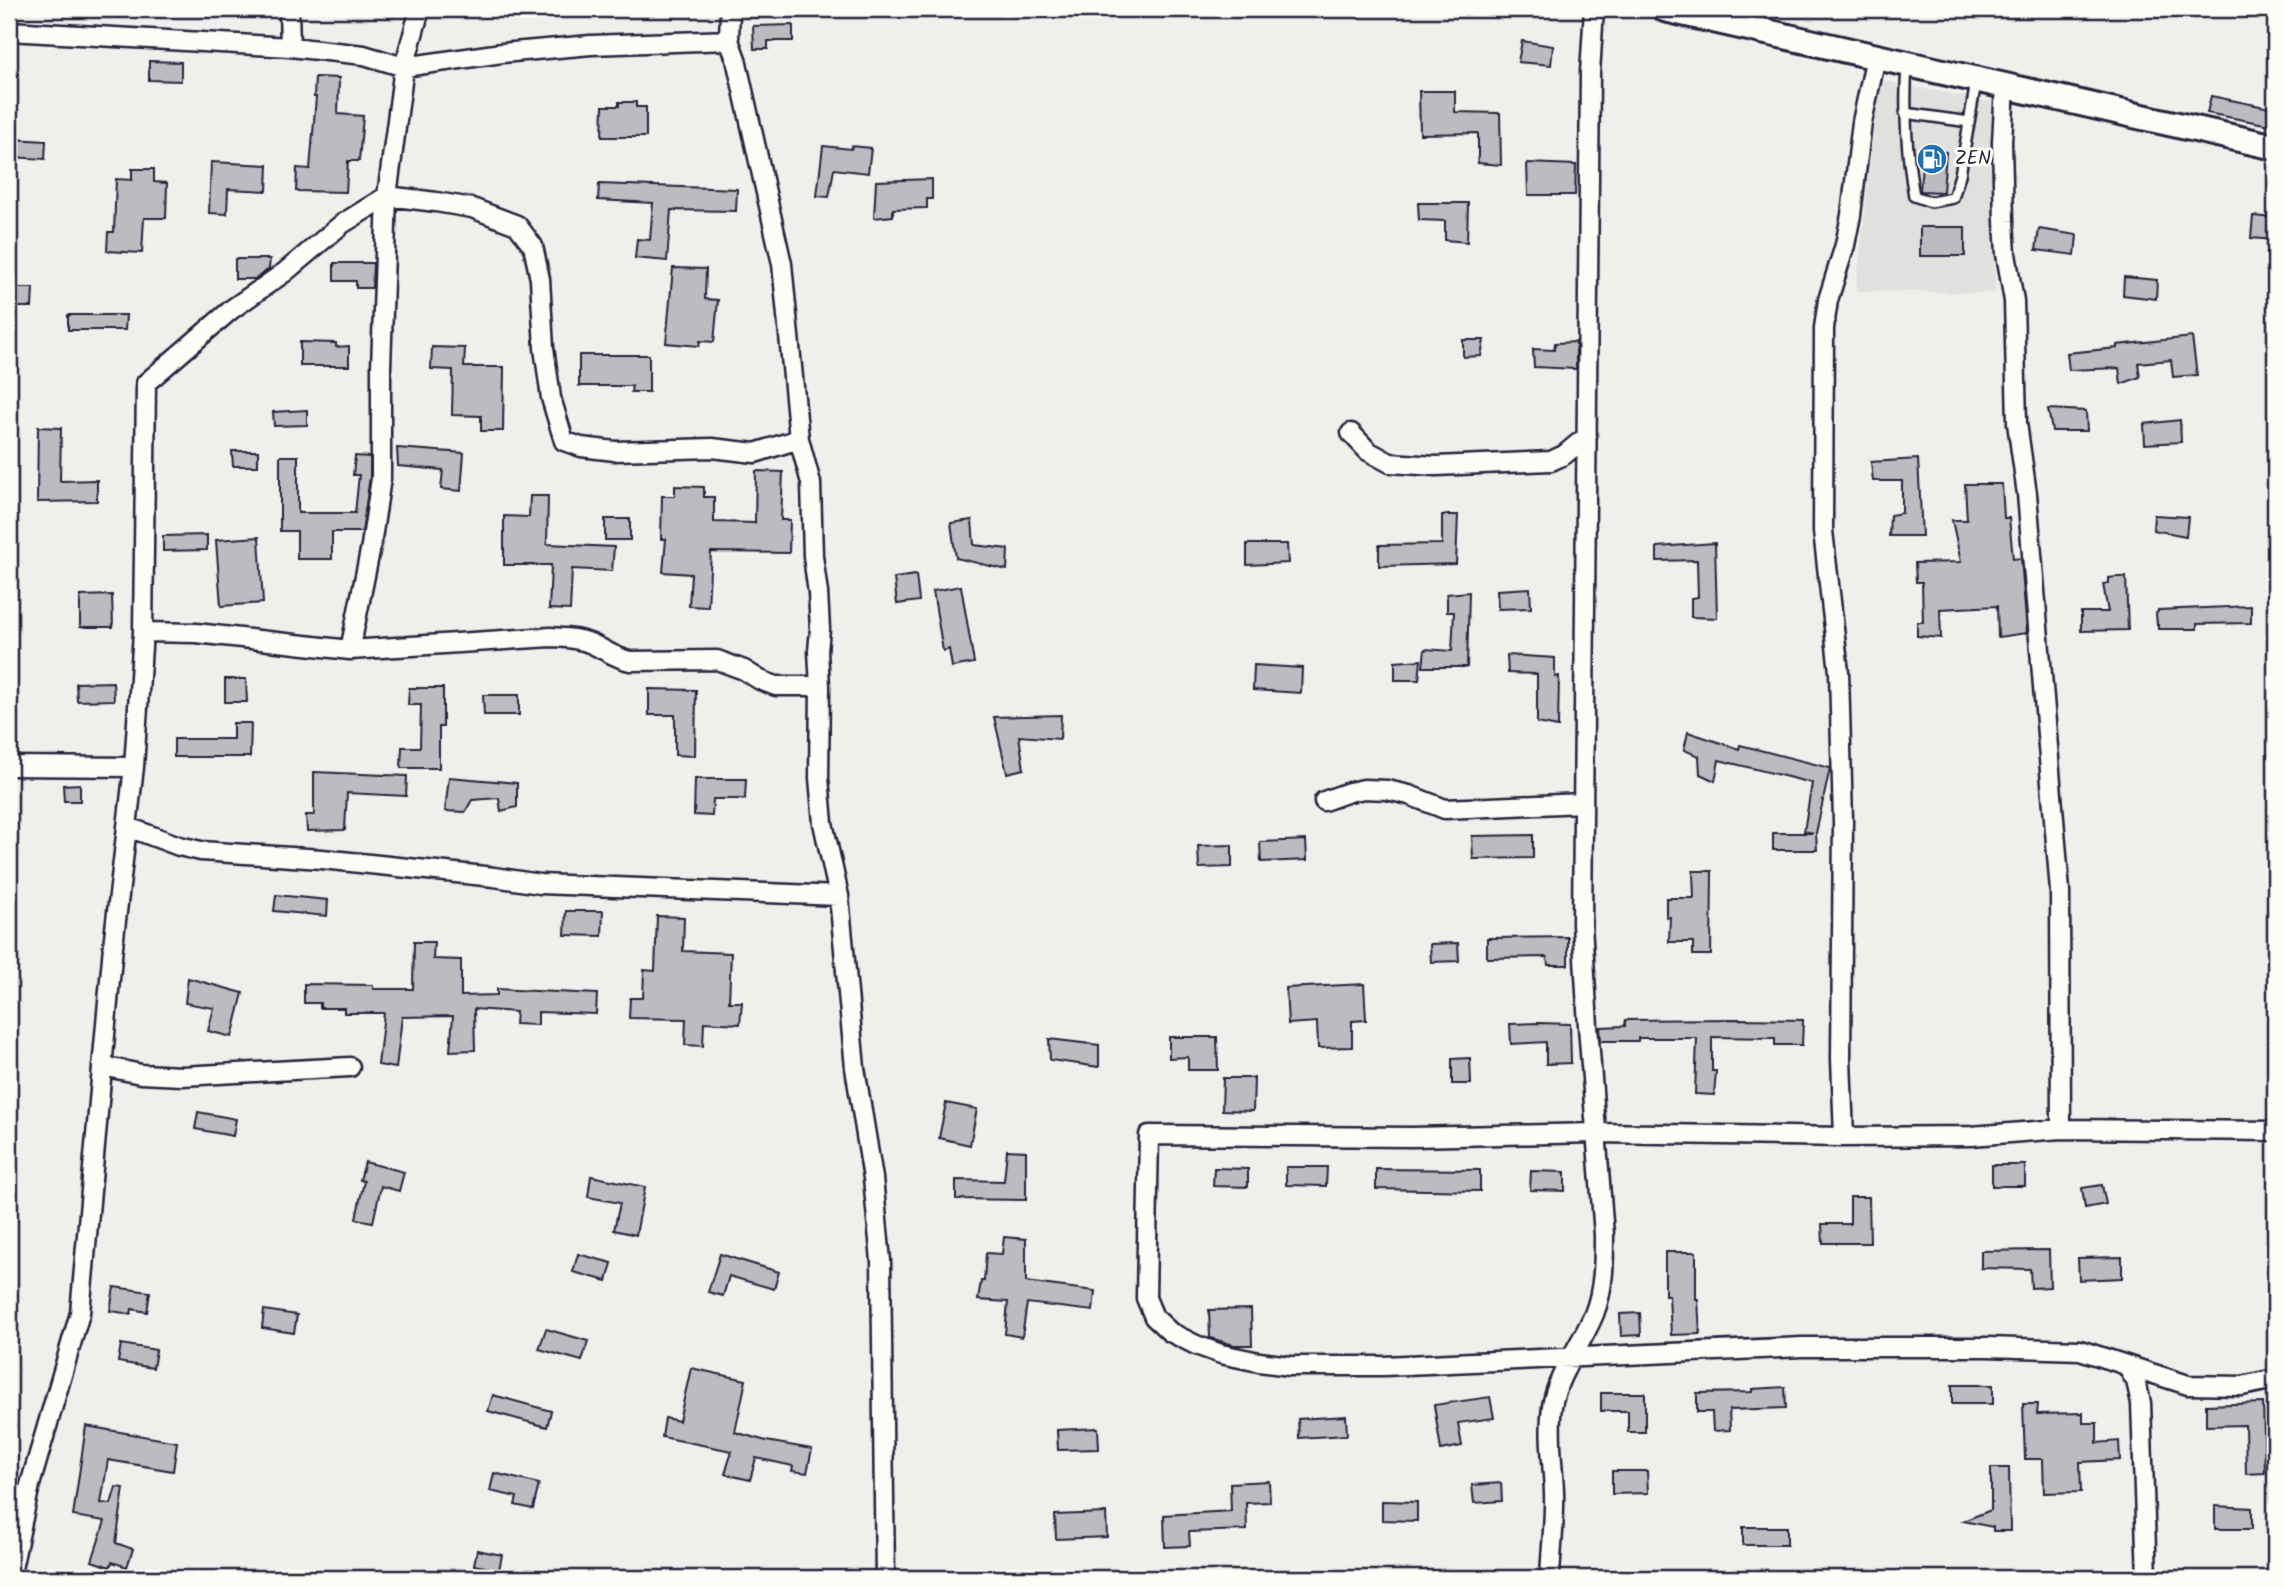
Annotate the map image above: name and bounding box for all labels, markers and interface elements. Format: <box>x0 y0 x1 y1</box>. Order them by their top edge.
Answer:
fuel station icon: ZEN <box>1915 142 1949 176</box>
place label: ZEN <box>1955 144 1991 174</box>

